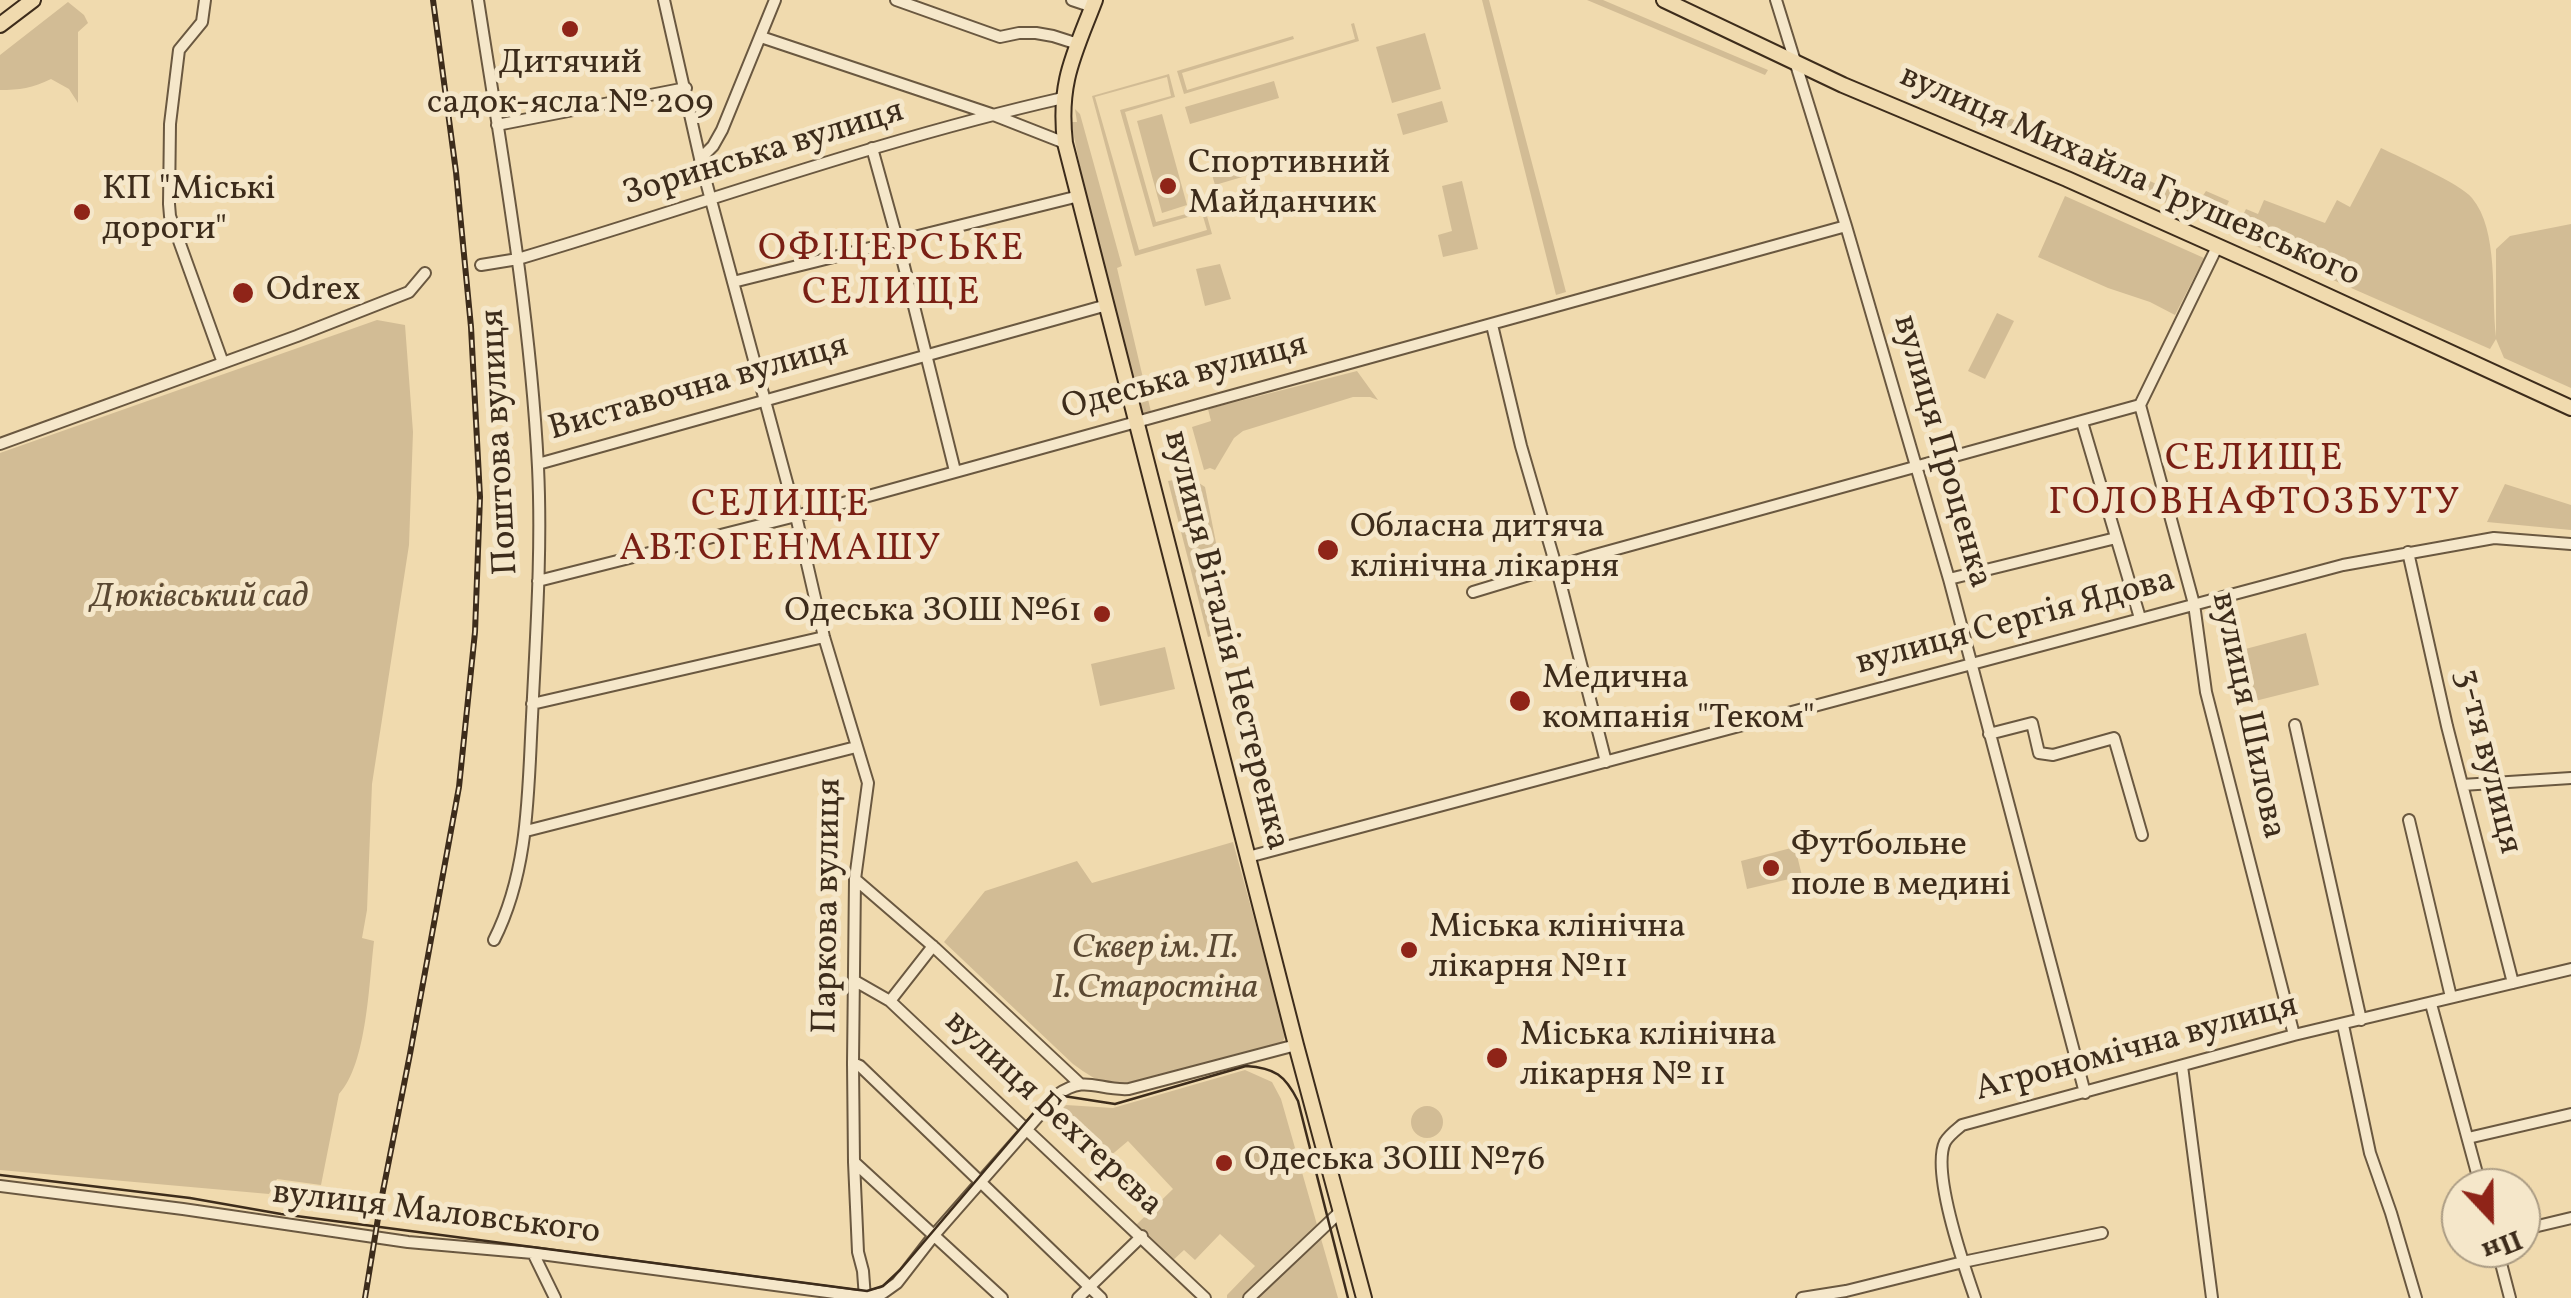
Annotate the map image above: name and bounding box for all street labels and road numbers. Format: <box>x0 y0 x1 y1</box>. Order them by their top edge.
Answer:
street label: вулиця Михайла Грушевського <box>1892 57 2366 299</box>
street label: Зоринська вулиця <box>618 92 910 218</box>
street label: Поштова вулиця <box>474 308 530 576</box>
street label: вулиця Проценка <box>1881 311 1999 593</box>
street label: Одеська вулиця <box>1058 326 1312 432</box>
street label: Виставочна вулиця <box>545 327 853 453</box>
street label: вулиця Віталія Нестеренка <box>1152 427 1296 855</box>
street label: вулиця Сергія Ядова <box>1852 561 2180 687</box>
street label: вулиця Шилова <box>2199 589 2293 843</box>
street label: 3-тя вулиця <box>2443 665 2529 859</box>
street label: Паркова вулиця <box>807 778 853 1034</box>
street label: Агрономічна вулиця <box>1971 987 2303 1113</box>
street label: вулиця Бехтерєва <box>934 1003 1170 1227</box>
street label: вулиця Маловського <box>270 1174 602 1256</box>

